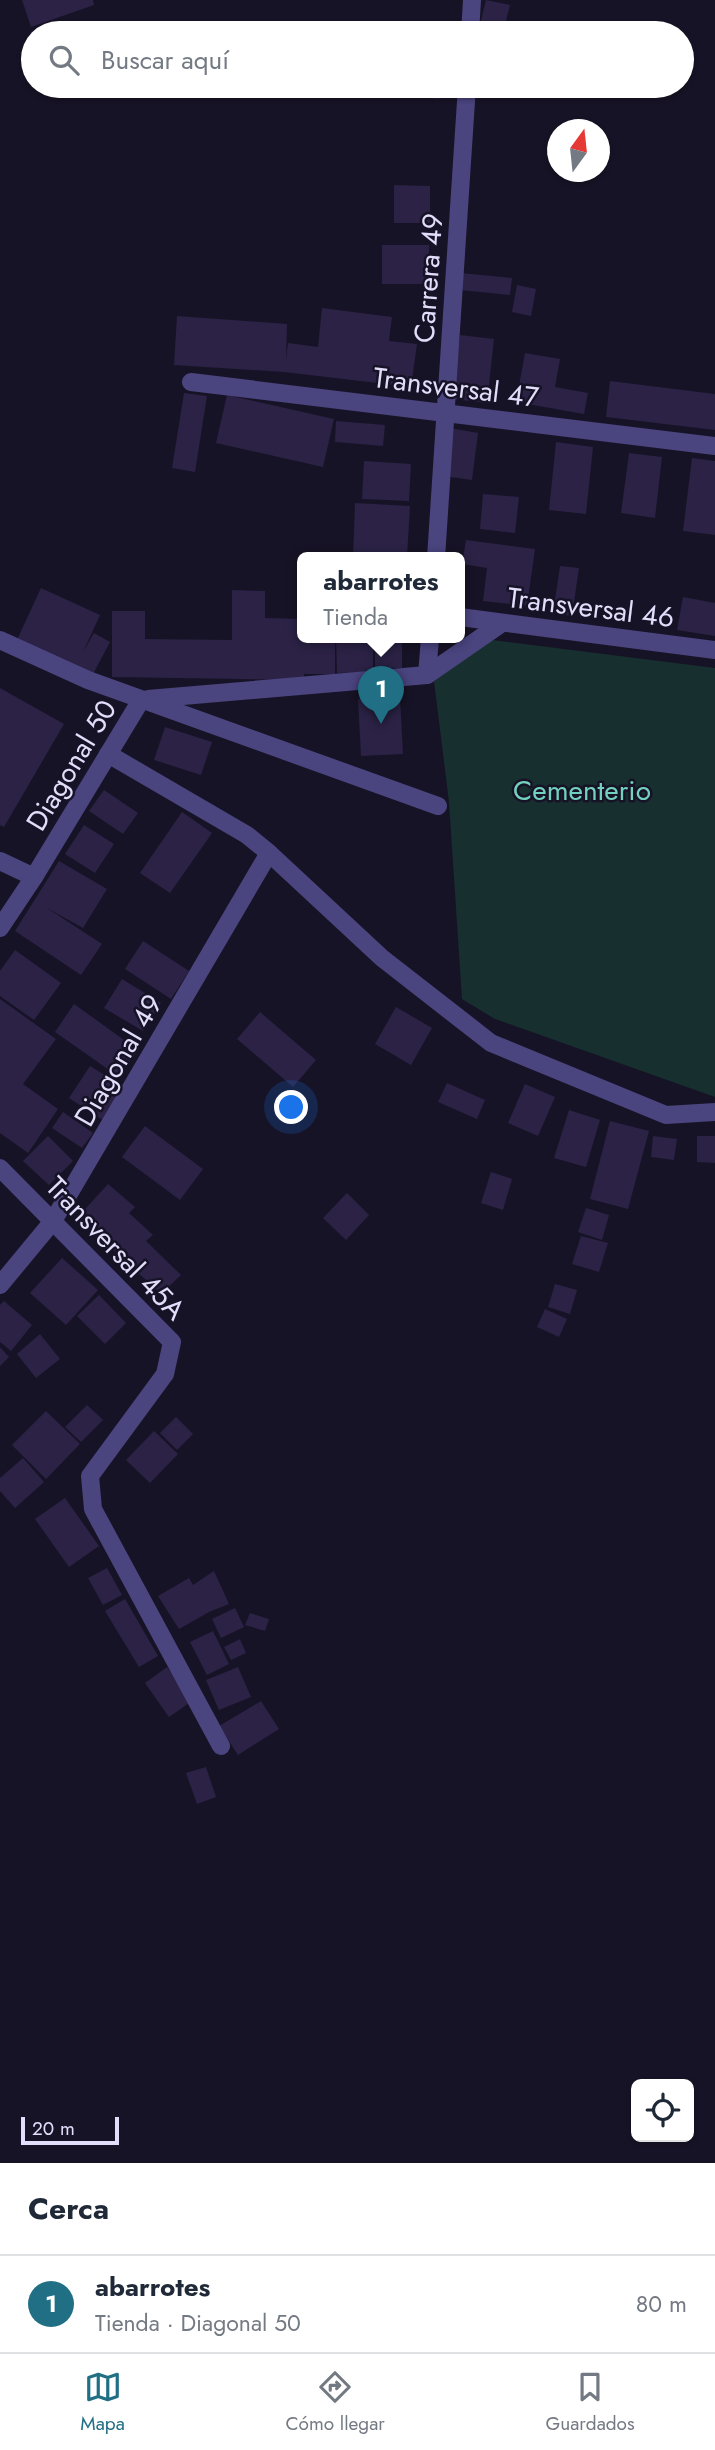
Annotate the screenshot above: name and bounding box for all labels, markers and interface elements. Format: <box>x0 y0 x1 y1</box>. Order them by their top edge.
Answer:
search box <box>21 21 694 98</box>
icon: search <box>45 41 83 79</box>
text: Buscar aquí <box>101 41 229 79</box>
north arrow <box>547 119 610 182</box>
street label: Carrera 49 <box>404 212 453 344</box>
street label: Transversal 47 <box>371 357 541 418</box>
popup <box>297 552 465 643</box>
text: abarrotes <box>323 562 439 600</box>
street label: Transversal 46 <box>505 577 677 638</box>
text: Tienda <box>323 600 388 634</box>
pin: 1 <box>358 666 404 724</box>
street label: Diagonal 50 <box>16 692 127 839</box>
park label: Cementerio <box>513 770 651 811</box>
street label: Diagonal 49 <box>64 987 173 1134</box>
your location <box>274 1090 308 1124</box>
street label: Transversal 45A <box>36 1167 195 1330</box>
map controls <box>631 2079 694 2142</box>
button: locate <box>631 2079 694 2142</box>
scale bar <box>21 2114 119 2146</box>
text: 20 m <box>32 2115 75 2142</box>
text: Cerca <box>28 2187 109 2230</box>
text: abarrotes <box>95 2268 210 2306</box>
text: 1 <box>45 2287 57 2321</box>
text: 80 m <box>636 2287 687 2321</box>
text: Tienda · Diagonal 50 <box>95 2306 301 2340</box>
tab: Mapa <box>80 2368 125 2437</box>
tab: Cómo llegar <box>286 2368 385 2437</box>
tab: Guardados <box>545 2368 635 2437</box>

